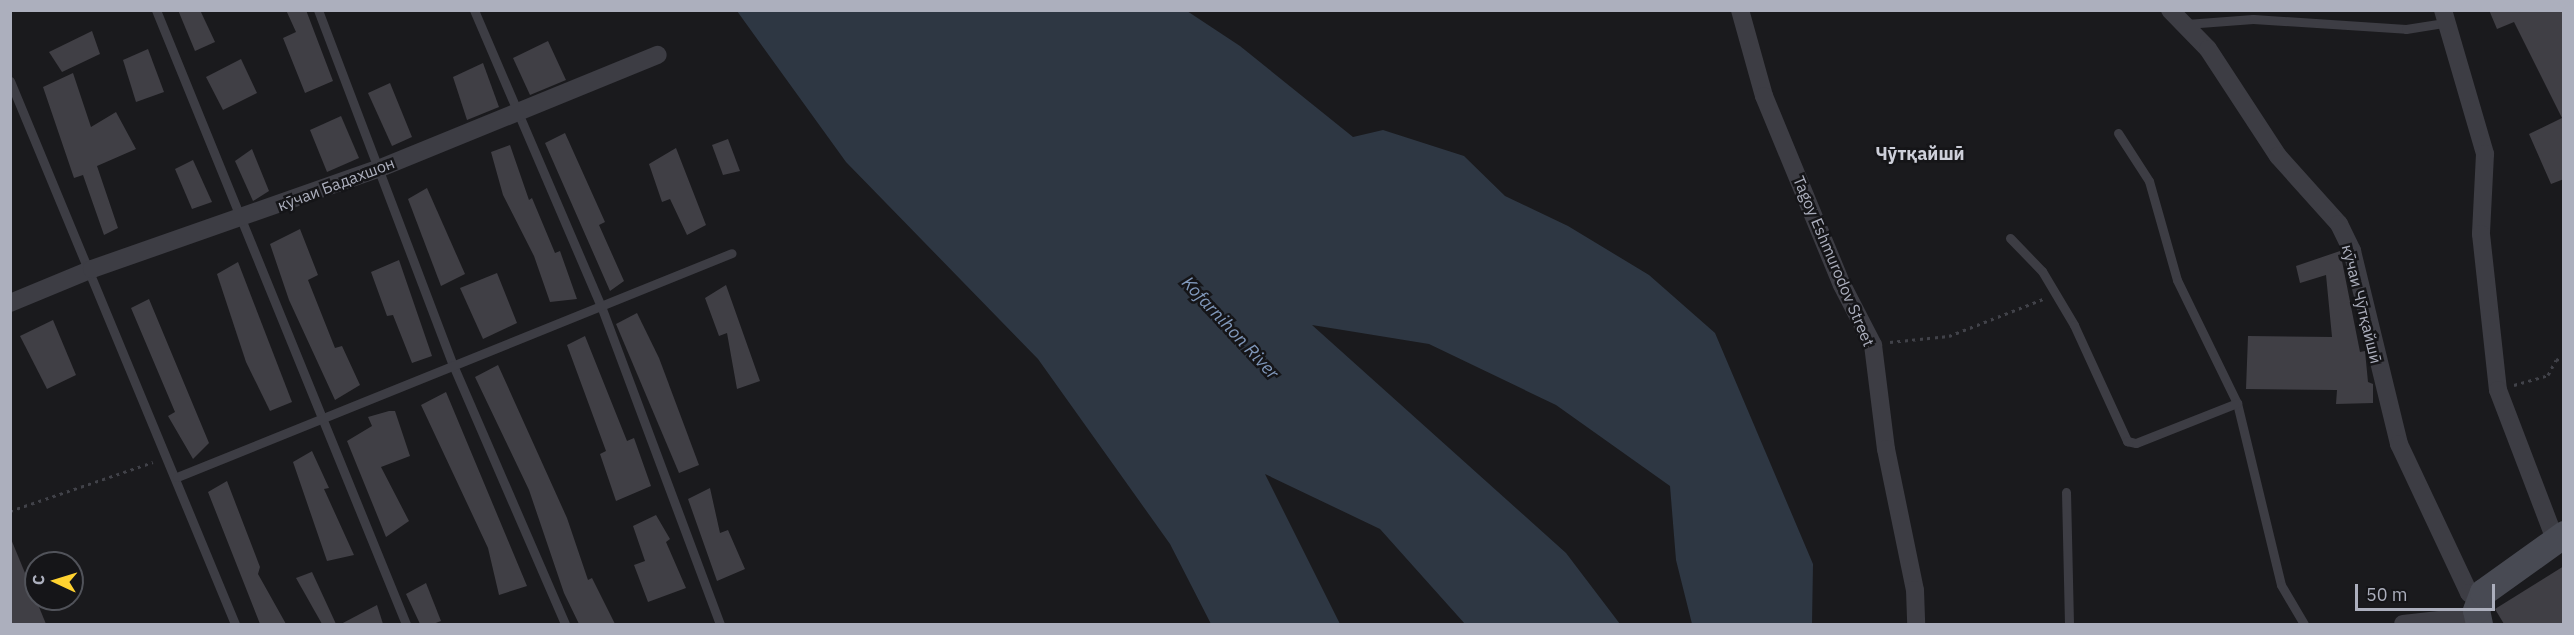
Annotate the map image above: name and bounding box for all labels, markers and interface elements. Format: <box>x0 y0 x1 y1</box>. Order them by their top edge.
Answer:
district label: Чӯтқайшӣ <box>1875 143 1965 165</box>
street label: кӯчаи Бадахшон <box>275 153 397 215</box>
street label: Tagoy Eshmurodov Street <box>1789 173 1879 349</box>
street label: кӯчаи Чӯтқайшӣ <box>2338 242 2386 366</box>
water label: Kofarnihon River <box>1177 272 1283 384</box>
north arrow <box>24 551 84 611</box>
scale bar <box>2358 572 2498 610</box>
text: С <box>28 574 48 586</box>
text: 50 m <box>2366 583 2408 606</box>

